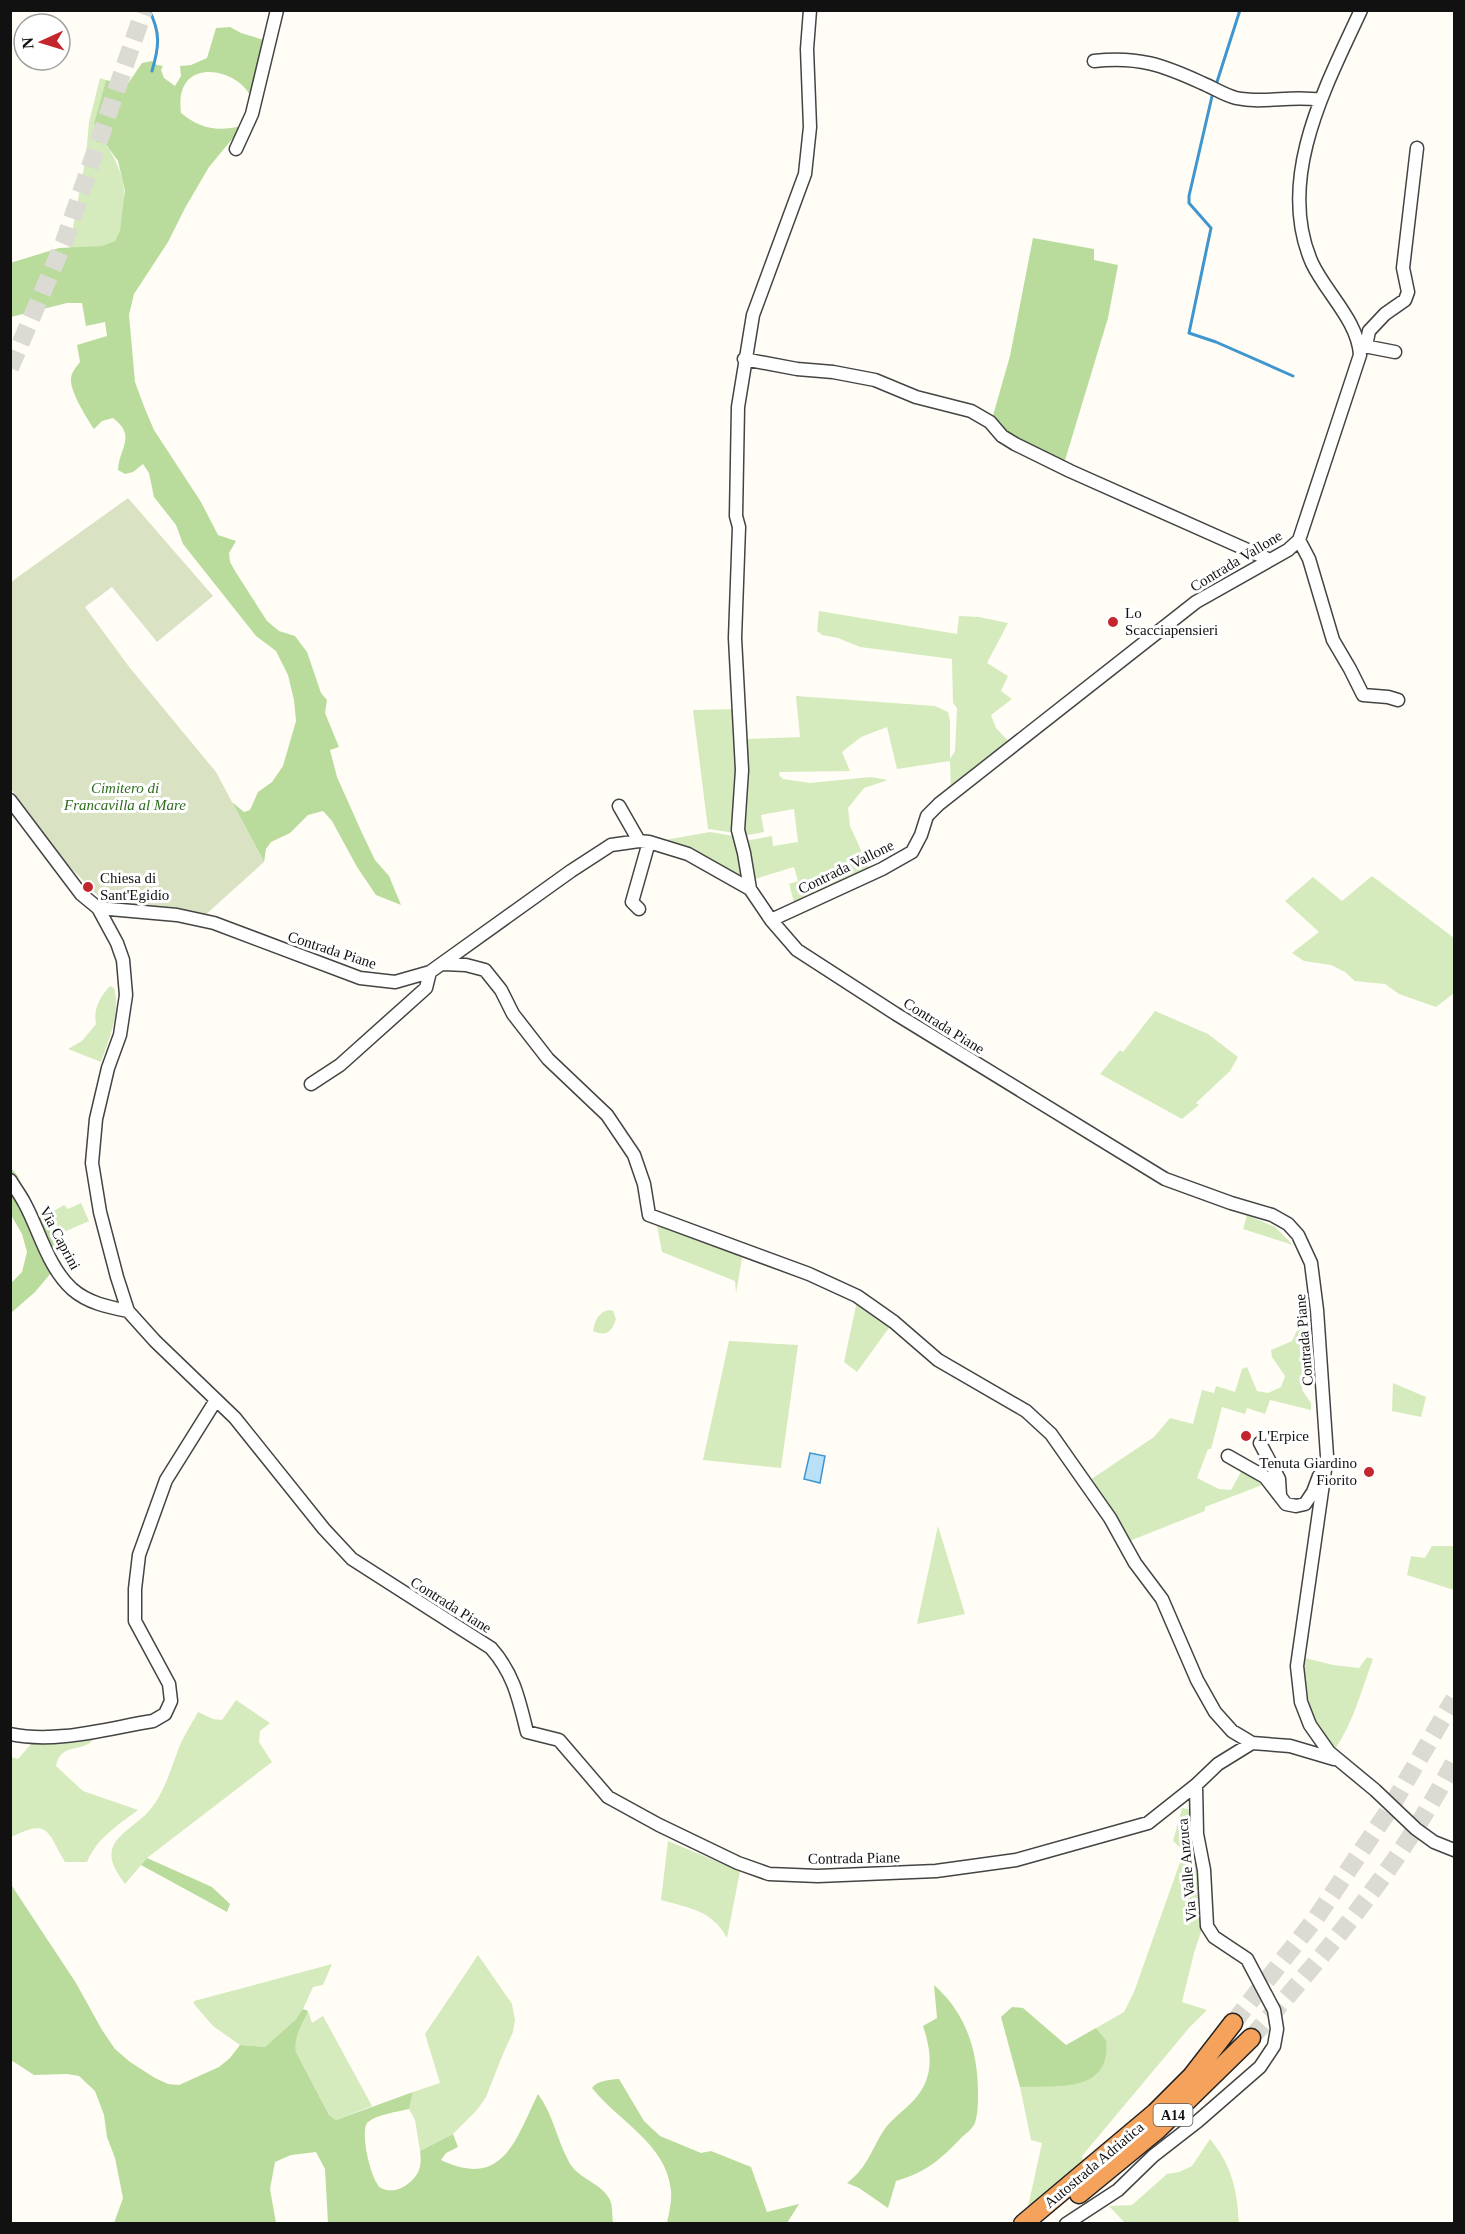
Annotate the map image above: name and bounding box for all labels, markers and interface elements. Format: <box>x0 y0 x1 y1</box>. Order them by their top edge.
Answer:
north arrow <box>12 12 72 72</box>
text: N <box>19 36 36 49</box>
street label: Contrada Vallone <box>1187 527 1285 595</box>
place label: Lo Scacciapensieri <box>1125 605 1218 638</box>
marker: Lo Scacciapensieri <box>1106 615 1120 629</box>
park label: Cimitero di Francavilla al Mare <box>63 780 186 813</box>
street label: Contrada Vallone <box>796 837 897 897</box>
place label: Chiesa di Sant'Egidio <box>100 870 169 903</box>
marker: Chiesa di Sant'Egidio <box>81 880 95 894</box>
street label: Contrada Piane <box>286 928 379 972</box>
street label: Contrada Piane <box>901 995 988 1057</box>
street label: Via Caprini <box>37 1204 83 1272</box>
street label: Contrada Piane <box>1292 1293 1316 1387</box>
place label: L'Erpice <box>1258 1428 1309 1444</box>
marker: L'Erpice <box>1239 1429 1253 1443</box>
place label: Tenuta Giardino Fiorito <box>1259 1455 1357 1488</box>
marker: Tenuta Giardino Fiorito <box>1362 1465 1376 1479</box>
street label: Contrada Piane <box>408 1574 495 1636</box>
street label: Via Valle Anzuca <box>1174 1817 1199 1922</box>
street label: Contrada Piane <box>808 1849 901 1867</box>
road number: A14 <box>1154 2104 1192 2126</box>
street label: Autostrada Adriatica <box>1041 2119 1147 2211</box>

